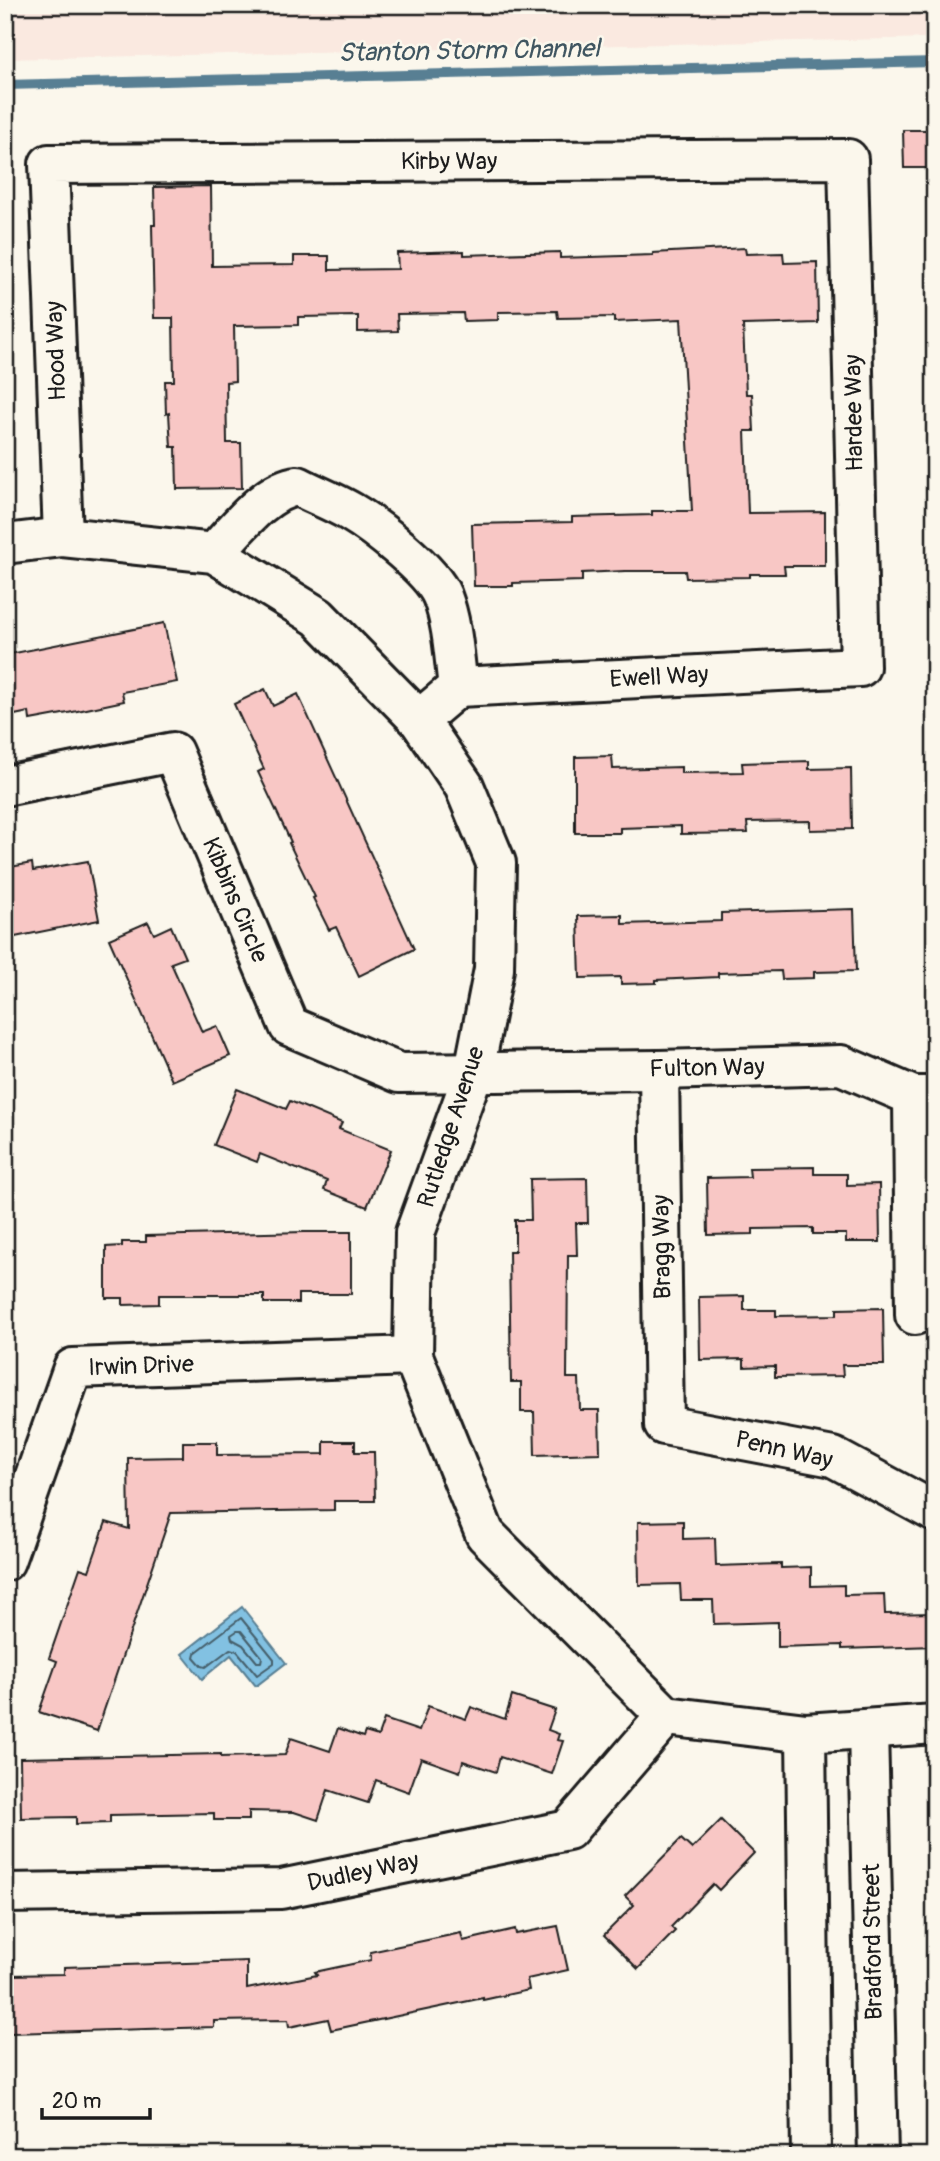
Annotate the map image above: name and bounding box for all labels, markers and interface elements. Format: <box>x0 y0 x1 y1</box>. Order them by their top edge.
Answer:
water label: Stanton Storm Channel <box>338 33 603 69</box>
street label: Kirby Way <box>401 147 497 176</box>
street label: Hood Way <box>40 301 72 401</box>
street label: Hardee Way <box>838 354 870 472</box>
street label: Ewell Way <box>609 660 709 694</box>
street label: Kibbins Circle <box>196 833 274 967</box>
street label: Rutledge Avenue <box>411 1043 491 1211</box>
street label: Fulton Way <box>649 1052 765 1084</box>
street label: Bragg Way <box>647 1194 677 1300</box>
street label: Irwin Drive <box>88 1350 194 1382</box>
street label: Penn Way <box>733 1425 835 1475</box>
street label: Dudley Way <box>305 1846 421 1898</box>
street label: Bradford Street <box>857 1863 889 2020</box>
scale bar <box>42 2077 150 2121</box>
text: 20 m <box>52 2088 101 2115</box>

